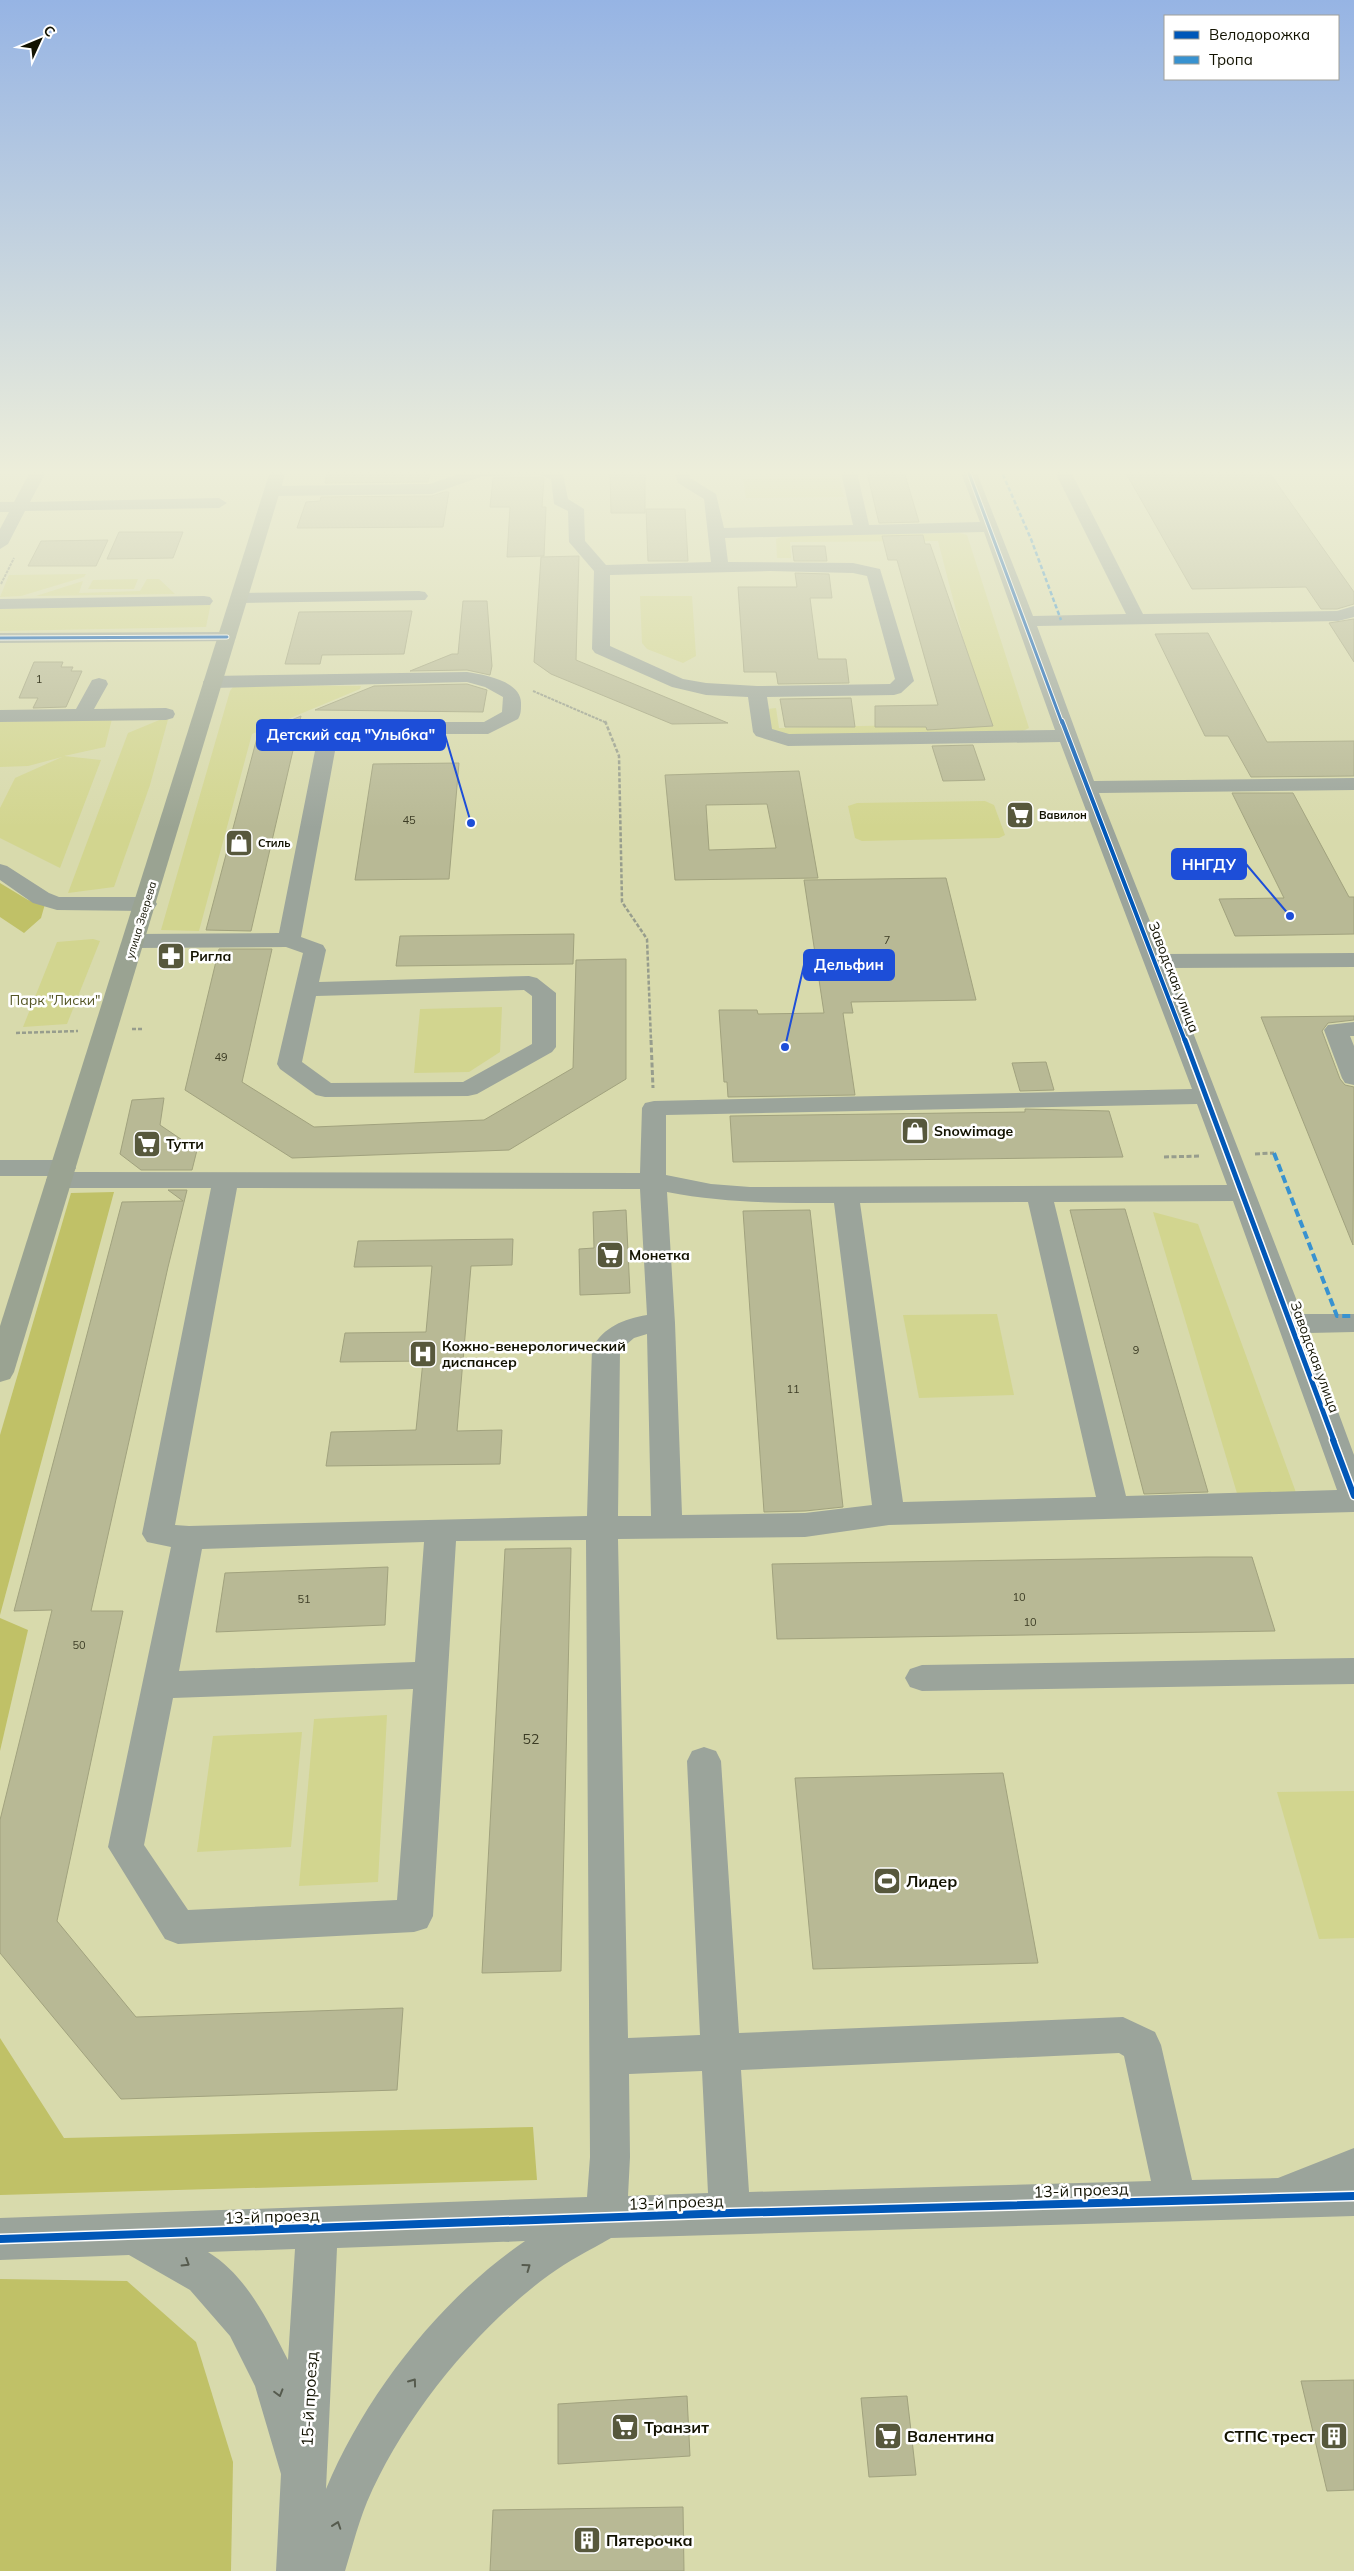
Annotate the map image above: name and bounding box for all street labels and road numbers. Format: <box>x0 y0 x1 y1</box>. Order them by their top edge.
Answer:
street label: улица Зверева <box>123 880 159 960</box>
street label: Заводская улица <box>1145 919 1203 1035</box>
street label: Заводская улица <box>1286 1299 1344 1415</box>
street label: 13-й проезд <box>1033 2178 1129 2202</box>
street label: 13-й проезд <box>628 2190 724 2214</box>
street label: 13-й проезд <box>224 2204 320 2228</box>
street label: 15-й проезд <box>297 2351 321 2447</box>

